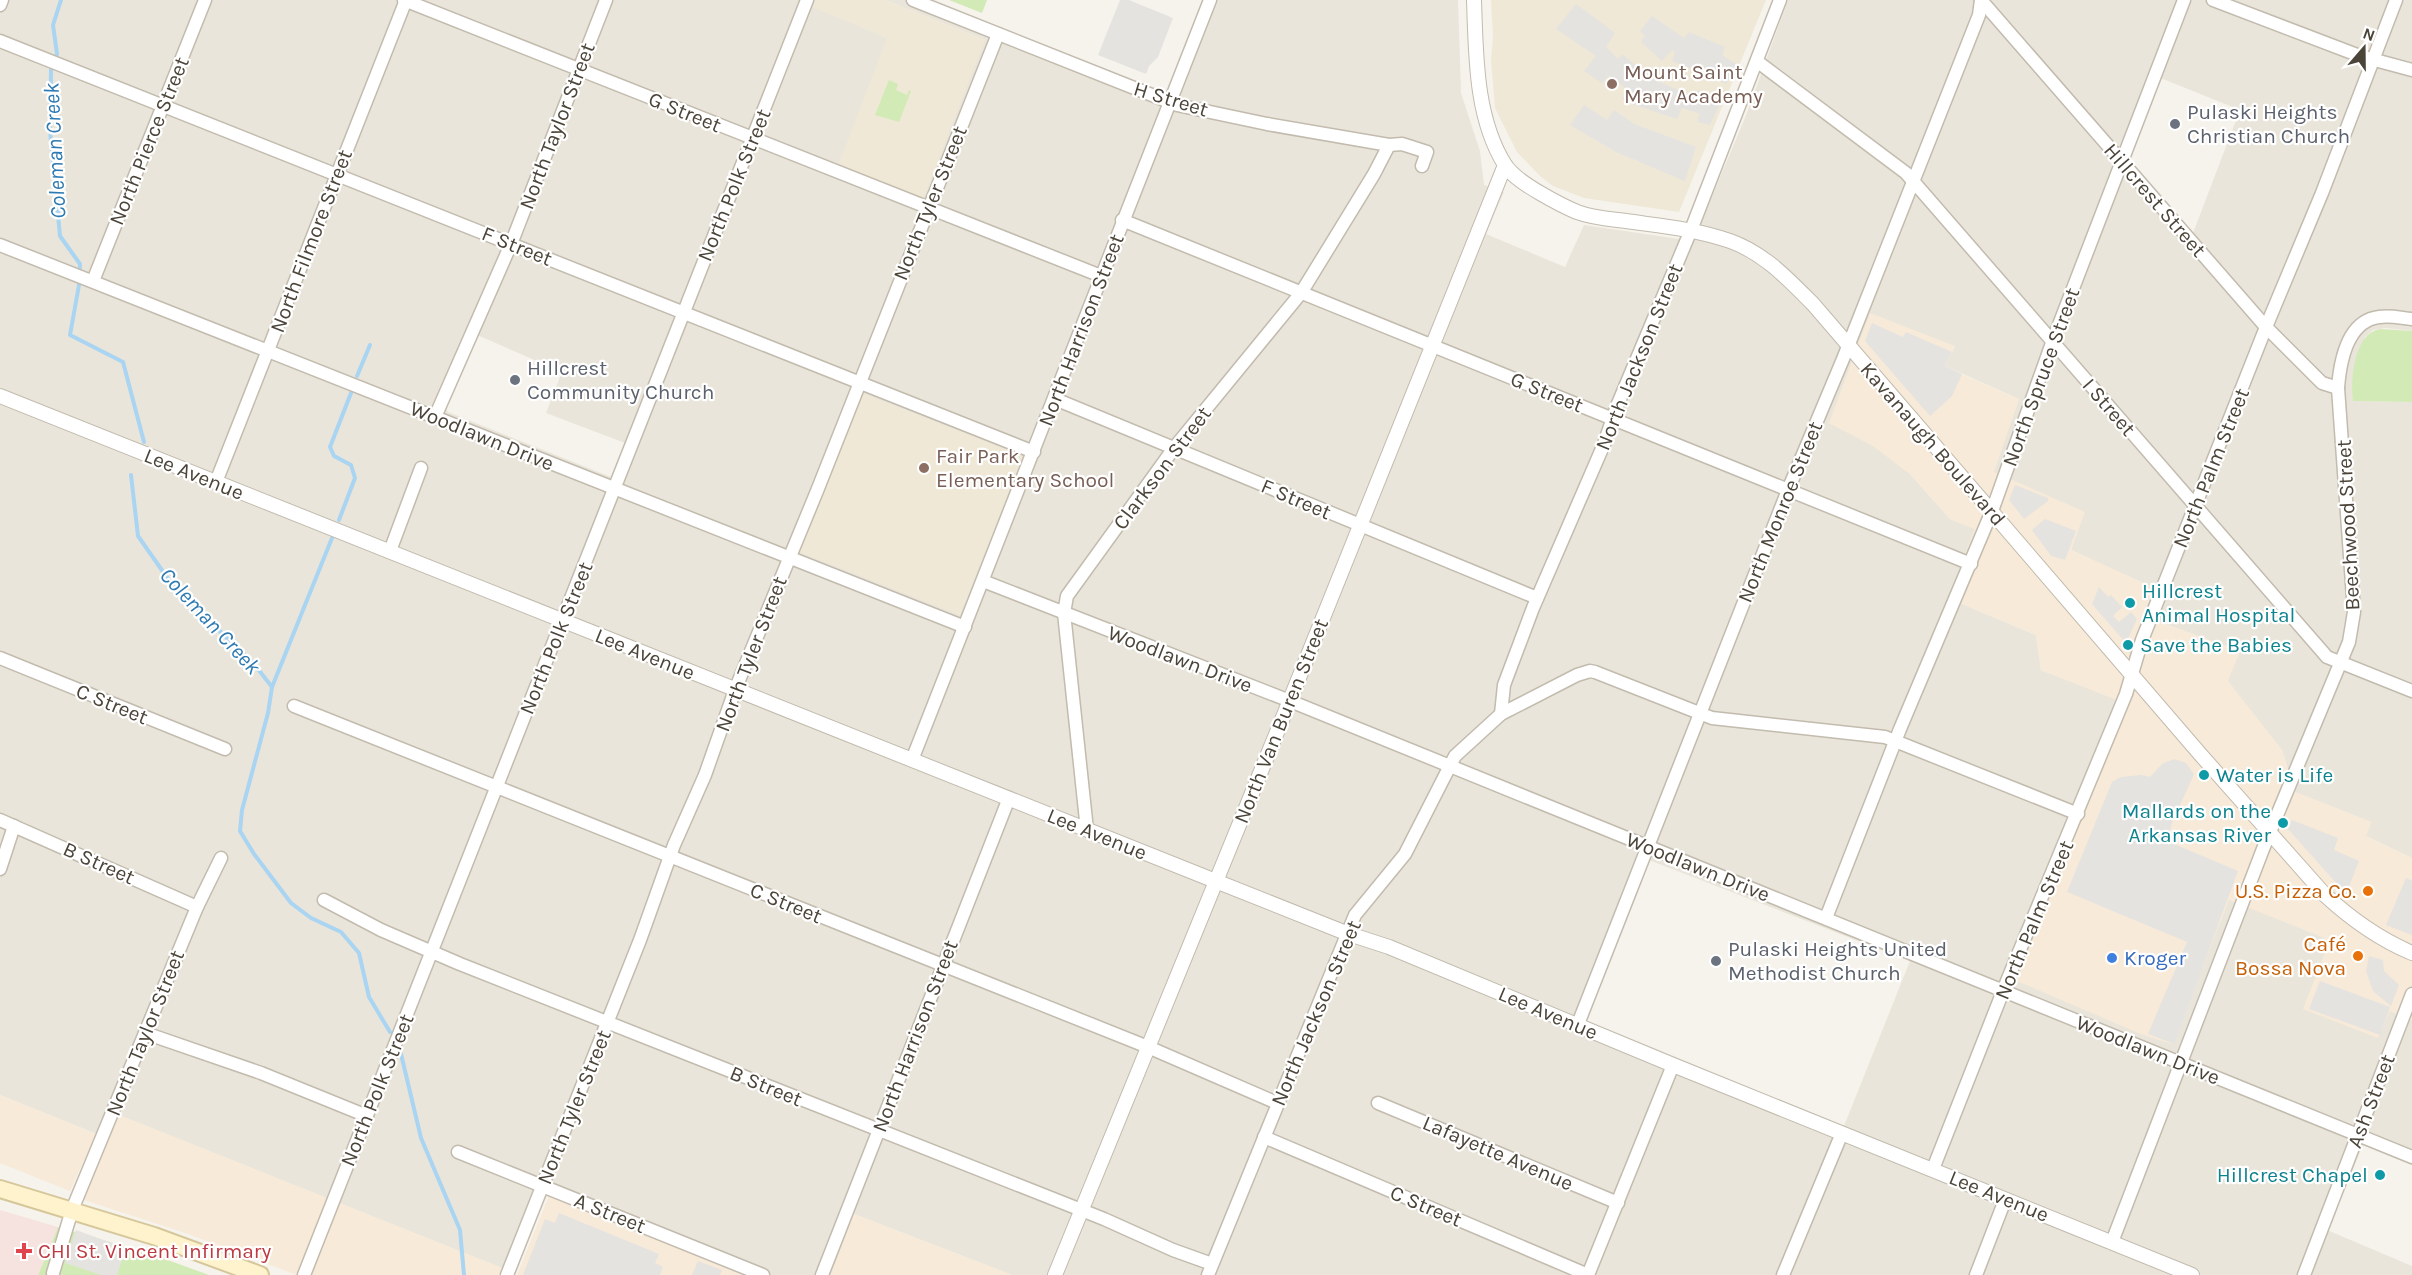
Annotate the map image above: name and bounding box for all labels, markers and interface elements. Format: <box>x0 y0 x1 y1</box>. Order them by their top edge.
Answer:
north arrow <box>2334 18 2394 78</box>
text: N <box>2360 23 2378 45</box>
street label: North Taylor Street <box>514 39 600 213</box>
street label: North Pierce Street <box>104 53 194 229</box>
place label: Mount Saint Mary Academy <box>1624 60 1763 108</box>
street label: H Street <box>1131 76 1211 122</box>
marker: Mount Saint Mary Academy <box>1605 77 1619 91</box>
water label: Coleman Creek <box>38 82 72 220</box>
street label: G Street <box>645 87 725 137</box>
place label: Pulaski Heights Christian Church <box>2187 100 2350 148</box>
street label: North Polk Street <box>692 105 776 265</box>
marker: Pulaski Heights Christian Church <box>2168 117 2182 131</box>
street label: North Tyler Street <box>888 122 972 284</box>
street label: Hillcrest Street <box>2099 138 2211 262</box>
street label: North Filmore Street <box>265 146 357 336</box>
street label: F Street <box>478 221 556 271</box>
street label: North Harrison Street <box>1033 230 1129 429</box>
street label: North Jackson Street <box>1591 260 1688 454</box>
street label: North Spruce Street <box>1997 284 2085 470</box>
place label: Hillcrest Community Church <box>527 356 714 404</box>
street label: Kavanaugh Boulevard <box>1855 357 2011 531</box>
street label: G Street <box>1507 367 1587 417</box>
marker: Hillcrest Community Church <box>508 373 522 387</box>
street label: I Street <box>2077 373 2141 441</box>
street label: North Palm Street <box>2168 384 2254 551</box>
street label: Woodlawn Drive <box>407 396 557 476</box>
street label: Clarkson Street <box>1108 402 1216 534</box>
street label: North Monroe Street <box>1733 418 1827 606</box>
street label: Beechwood Street <box>2332 439 2364 611</box>
street label: Lee Avenue <box>141 443 247 505</box>
place label: Fair Park Elementary School <box>936 444 1114 492</box>
marker: Fair Park Elementary School <box>917 461 931 475</box>
street label: F Street <box>1257 474 1335 524</box>
street label: North Polk Street <box>514 558 598 718</box>
water label: Coleman Creek <box>154 562 266 680</box>
street label: North Tyler Street <box>710 573 792 735</box>
place label: Hillcrest Animal Hospital <box>2142 579 2296 627</box>
marker: Hillcrest Animal Hospital <box>2123 596 2137 610</box>
street label: North Van Buren Street <box>1229 615 1333 827</box>
street label: Woodlawn Drive <box>1104 620 1256 698</box>
street label: Lee Avenue <box>592 623 698 685</box>
place label: Save the Babies <box>2140 633 2292 657</box>
marker: Save the Babies <box>2121 638 2135 652</box>
street label: C Street <box>72 679 152 729</box>
place label: Water is Life <box>2216 763 2333 787</box>
marker: Water is Life <box>2197 768 2211 782</box>
place label: Mallards on the Arkansas River <box>2122 799 2271 847</box>
street label: Lee Avenue <box>1044 803 1150 865</box>
marker: Mallards on the Arkansas River <box>2276 816 2290 830</box>
street label: Woodlawn Drive <box>1623 827 1773 907</box>
street label: B Street <box>60 837 139 889</box>
street label: North Palm Street <box>1990 837 2078 1003</box>
street label: C Street <box>746 878 826 928</box>
place label: U.S. Pizza Co. <box>2235 879 2356 903</box>
marker: U.S. Pizza Co. <box>2361 884 2375 898</box>
street label: North Jackson Street <box>1266 916 1366 1110</box>
place label: Café Bossa Nova <box>2235 932 2346 980</box>
street label: North Harrison Street <box>867 936 963 1135</box>
place label: Pulaski Heights United Methodist Church <box>1728 937 1947 985</box>
place label: Kroger <box>2124 946 2186 970</box>
street label: North Taylor Street <box>101 947 189 1119</box>
marker: Café Bossa Nova <box>2351 949 2365 963</box>
marker: Kroger <box>2105 951 2119 965</box>
marker: Pulaski Heights United Methodist Church <box>1709 954 1723 968</box>
street label: Lee Avenue <box>1495 981 1601 1045</box>
street label: North Polk Street <box>335 1010 419 1170</box>
street label: Woodlawn Drive <box>2073 1010 2223 1090</box>
street label: North Tyler Street <box>532 1026 616 1188</box>
street label: Ash Street <box>2342 1051 2400 1151</box>
street label: B Street <box>726 1061 806 1111</box>
street label: Lafayette Avenue <box>1419 1110 1577 1196</box>
place label: Hillcrest Chapel <box>2217 1163 2368 1187</box>
street label: Lee Avenue <box>1946 1165 2052 1227</box>
marker: Hillcrest Chapel <box>2373 1168 2387 1182</box>
street label: C Street <box>1387 1180 1466 1232</box>
street label: A Street <box>571 1188 649 1238</box>
place label: CHI St. Vincent Infirmary <box>38 1239 271 1263</box>
marker: CHI St. Vincent Infirmary <box>15 1242 33 1260</box>

